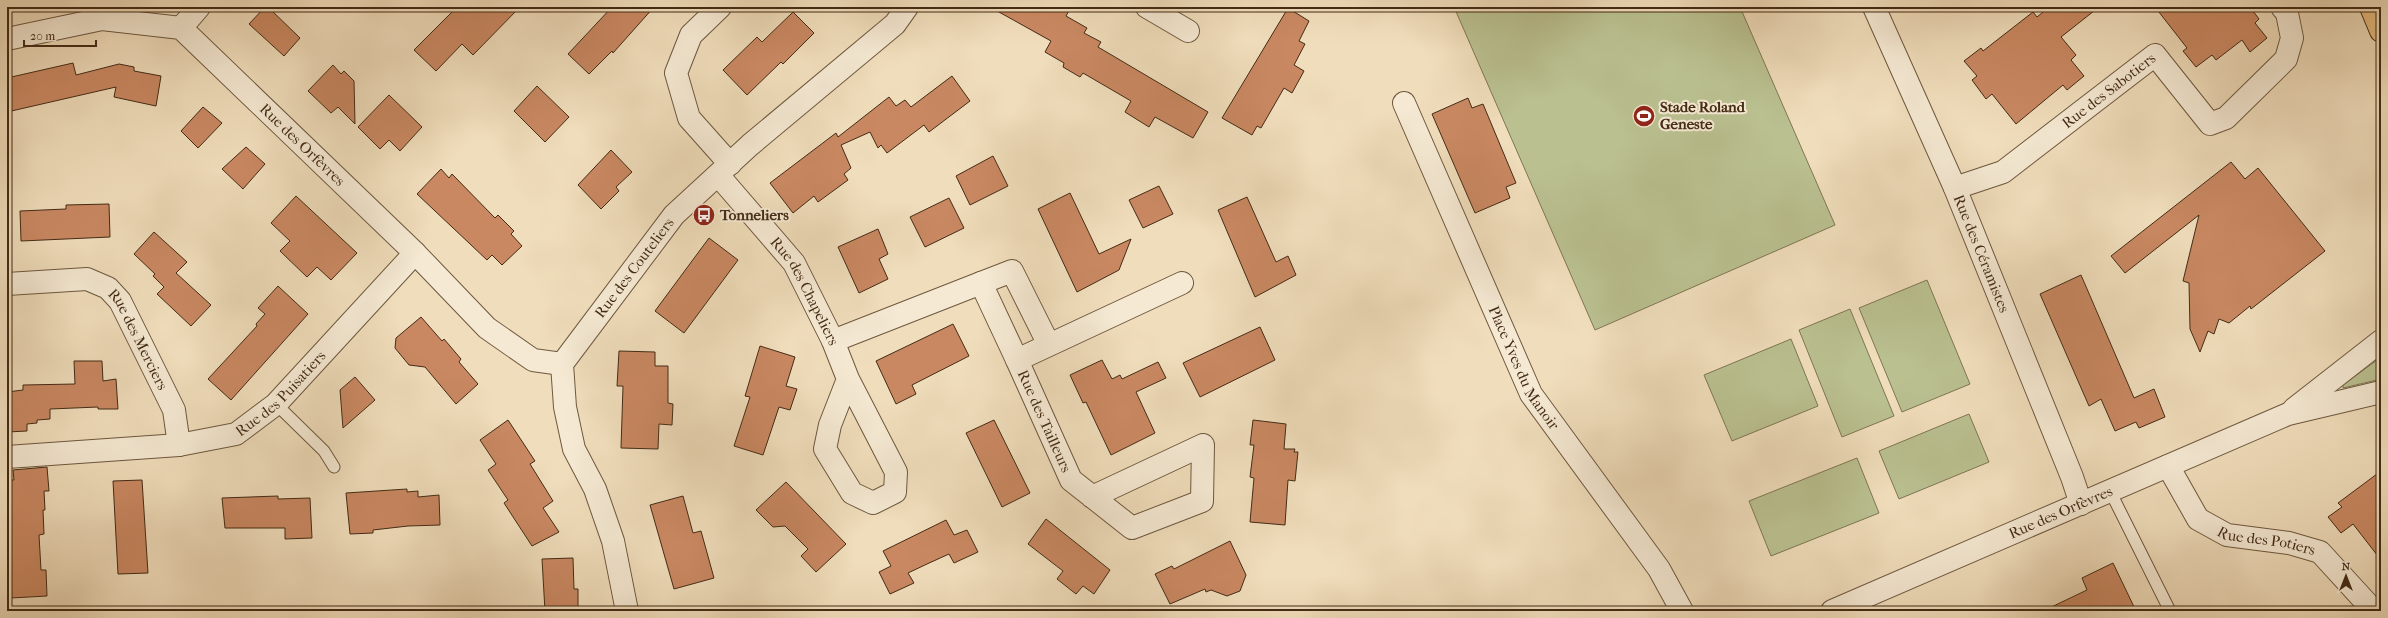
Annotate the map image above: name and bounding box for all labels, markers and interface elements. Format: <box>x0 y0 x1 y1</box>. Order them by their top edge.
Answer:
scale bar <box>24 22 96 48</box>
text: 20 m <box>30 29 55 43</box>
street label: Rue des Sabotiers <box>2058 49 2159 132</box>
place label: Stade Roland Geneste <box>1660 98 1746 133</box>
street label: Rue des Orfèvres <box>256 100 349 190</box>
sports icon: Stade Roland Geneste <box>1631 103 1657 129</box>
street label: Rue des Céramistes <box>1950 192 2014 316</box>
bus stop icon: Tonneliers <box>691 202 717 228</box>
place label: Tonneliers <box>719 206 789 224</box>
street label: Rue des Couteliers <box>591 214 678 321</box>
street label: Rue des Chapeliers <box>766 233 843 348</box>
street label: Rue des Merciers <box>104 285 172 393</box>
street label: Place Yves du Manoir <box>1485 303 1564 434</box>
street label: Rue des Puisatiers <box>232 347 330 440</box>
street label: Rue des Tailleurs <box>1014 367 1076 476</box>
street label: Rue des Orfèvres <box>2006 482 2116 543</box>
street label: Rue des Potiers <box>2214 522 2318 559</box>
north arrow <box>2326 556 2366 596</box>
text: N <box>2342 560 2351 573</box>

